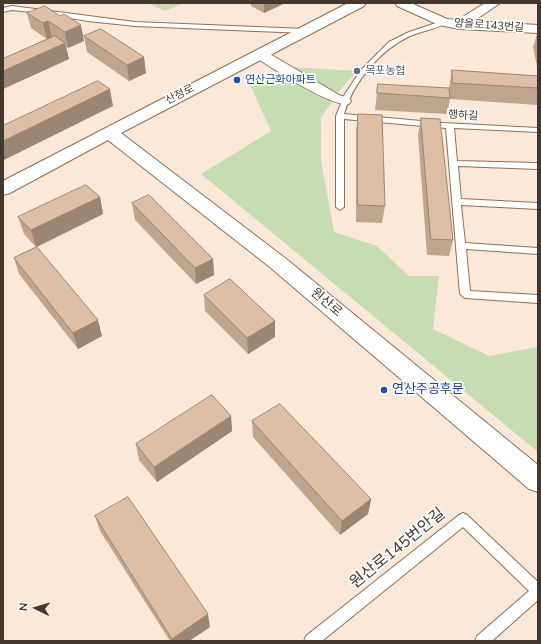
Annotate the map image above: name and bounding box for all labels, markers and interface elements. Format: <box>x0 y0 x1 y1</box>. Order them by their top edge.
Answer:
street label: 양을로143번길 <box>453 17 525 35</box>
place label: 목포농협 <box>365 64 405 78</box>
marker: 목포농협 <box>352 66 362 76</box>
place label: 연산근화아파트 <box>245 73 316 87</box>
marker: 연산근화아파트 <box>232 75 242 85</box>
street label: 산정로 <box>163 82 197 108</box>
street label: 행하길 <box>447 109 479 123</box>
street label: 원산로 <box>307 285 345 321</box>
place label: 연산주공후문 <box>392 382 464 398</box>
marker: 연산주공후문 <box>379 385 389 395</box>
street label: 원산로145번안길 <box>346 505 450 593</box>
north arrow <box>16 588 56 628</box>
text: N <box>16 602 31 612</box>

